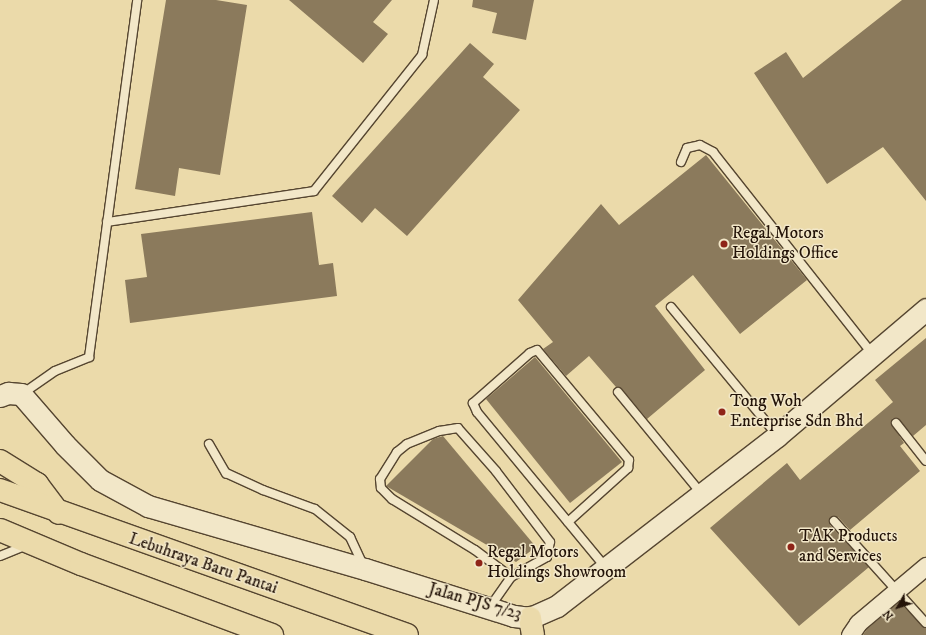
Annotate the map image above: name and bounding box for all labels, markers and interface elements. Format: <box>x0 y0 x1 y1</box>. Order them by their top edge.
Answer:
place label: Regal Motors Holdings Office <box>732 224 838 264</box>
marker: Regal Motors Holdings Office <box>719 239 729 249</box>
place label: Tong Woh Enterprise Sdn Bhd <box>730 392 863 432</box>
marker: Tong Woh Enterprise Sdn Bhd <box>717 407 727 417</box>
place label: TAK Products and Services <box>799 527 897 567</box>
street label: Lebuhraya Baru Pantai <box>126 529 280 599</box>
marker: TAK Products and Services <box>786 542 796 552</box>
place label: Regal Motors Holdings Showroom <box>487 543 626 583</box>
marker: Regal Motors Holdings Showroom <box>474 558 484 568</box>
street label: Jalan PJS 7/23 <box>426 579 524 625</box>
north arrow <box>878 587 918 627</box>
text: N <box>880 607 897 622</box>

